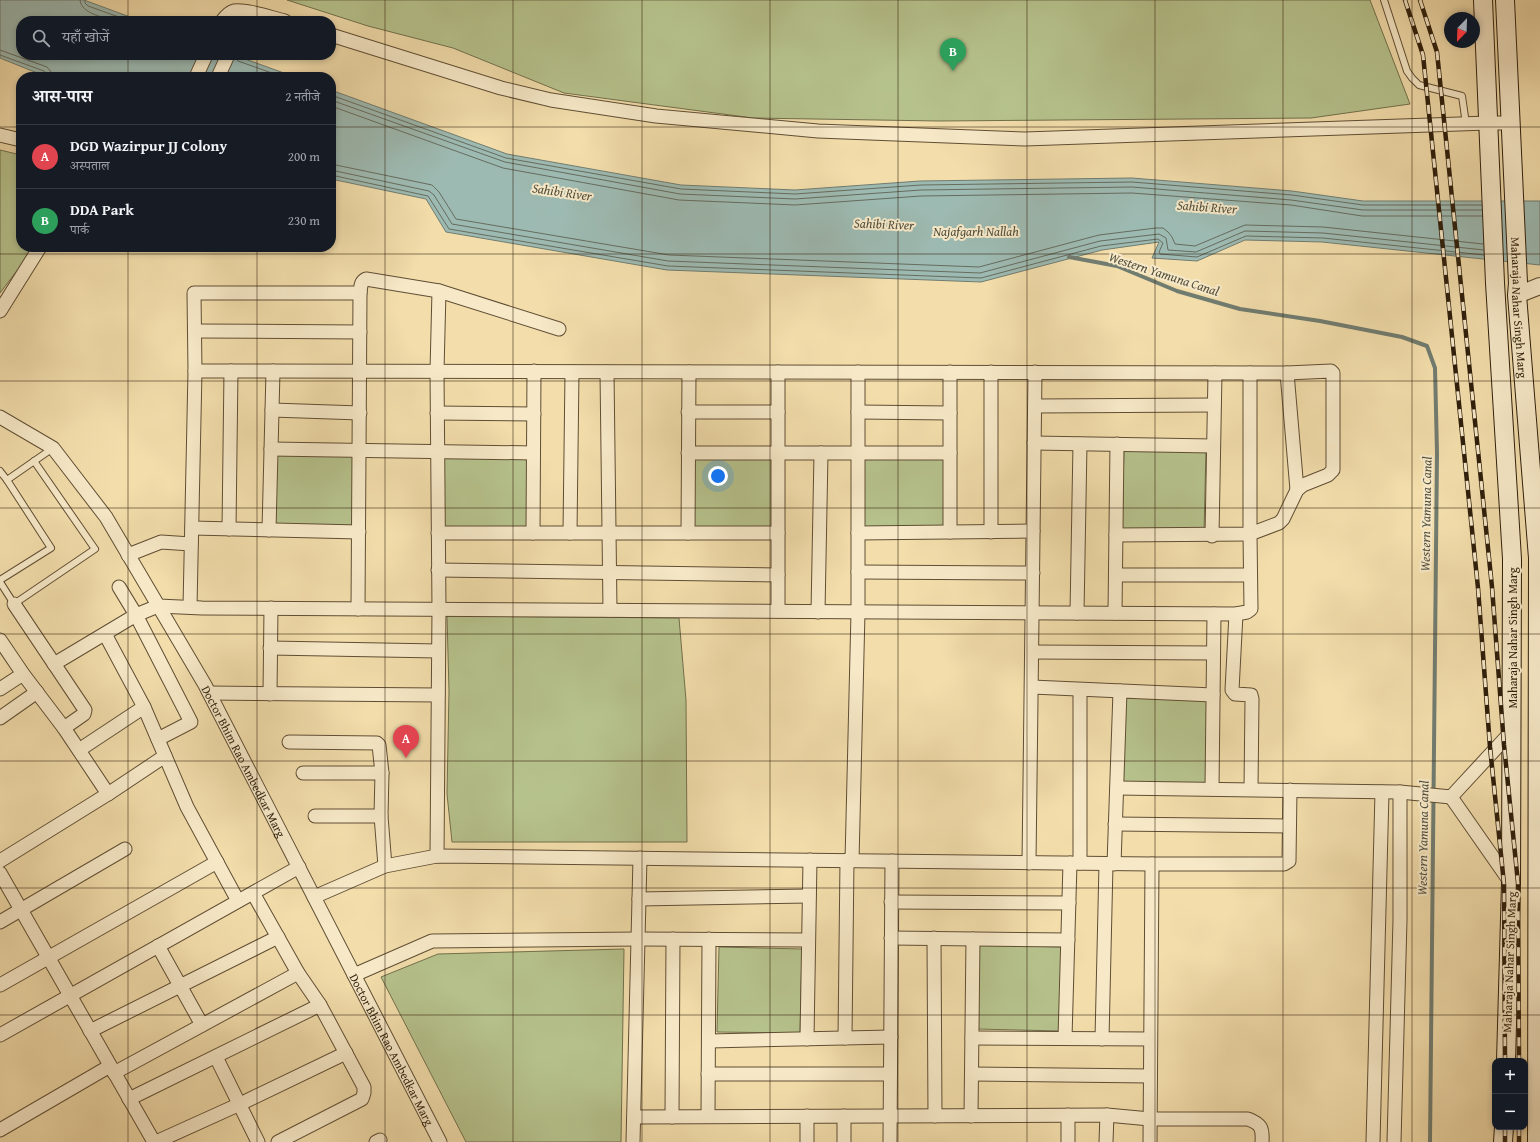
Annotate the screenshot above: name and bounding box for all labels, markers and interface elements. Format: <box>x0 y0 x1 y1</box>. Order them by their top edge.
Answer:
north arrow <box>1444 12 1480 48</box>
search box <box>16 16 336 60</box>
text: यहाँ खोजें <box>62 26 109 47</box>
icon: search <box>30 27 52 49</box>
pin: B <box>940 38 966 71</box>
text: आस-पास <box>32 83 92 108</box>
text: 2 नतीजे <box>285 87 320 106</box>
text: DGD Wazirpur JJ Colony <box>70 135 227 156</box>
text: A <box>41 147 49 166</box>
text: 200 m <box>288 147 320 166</box>
text: अस्पताल <box>70 156 110 175</box>
water label: Sahibi River <box>531 178 594 206</box>
water label: Sahibi River <box>1176 195 1239 219</box>
text: DDA Park <box>70 199 134 220</box>
text: B <box>41 211 49 230</box>
text: 230 m <box>288 211 320 230</box>
water label: Sahibi River <box>854 213 916 235</box>
text: पार्क <box>70 220 89 239</box>
water label: Najafgarh Nallah <box>933 222 1019 241</box>
street label: Maharaja Nahar Singh Marg <box>1507 237 1532 379</box>
water label: Western Yamuna Canal <box>1106 247 1222 301</box>
water label: Western Yamuna Canal <box>1415 456 1437 572</box>
your location <box>708 466 728 486</box>
street label: Maharaja Nahar Singh Marg <box>1504 567 1521 709</box>
street label: Doctor Bhim Rao Ambedkar Marg <box>198 682 290 840</box>
pin: A <box>393 725 419 758</box>
water label: Western Yamuna Canal <box>1412 780 1434 896</box>
street label: Maharaja Nahar Singh Marg <box>1498 891 1520 1033</box>
street label: Doctor Bhim Rao Ambedkar Marg <box>346 970 438 1128</box>
map controls <box>1492 1058 1528 1130</box>
button: + <box>1492 1058 1528 1094</box>
button: − <box>1492 1094 1528 1130</box>

